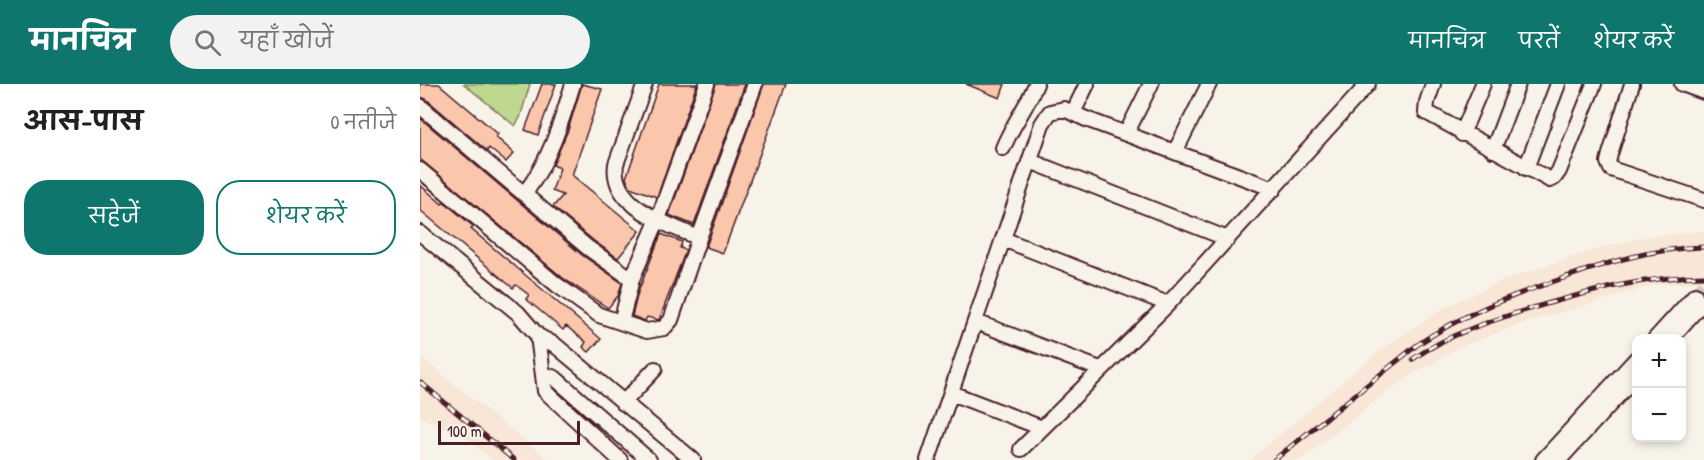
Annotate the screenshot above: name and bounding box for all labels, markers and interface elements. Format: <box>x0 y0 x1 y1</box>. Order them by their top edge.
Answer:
search box <box>170 15 590 69</box>
text: मानचित्र <box>30 21 134 59</box>
text: यहाँ खोजें <box>239 25 333 55</box>
icon: search <box>191 26 224 59</box>
text: मानचित्र <box>1409 26 1486 55</box>
text: परतें <box>1519 26 1560 55</box>
text: शेयर करें <box>1593 26 1674 55</box>
text: आस-पास <box>24 103 143 138</box>
text: 0 नतीजे <box>331 108 396 135</box>
button: सहेजें <box>24 180 204 255</box>
button: शेयर करें <box>216 180 396 255</box>
map controls <box>1632 334 1686 442</box>
button: + <box>1632 334 1686 388</box>
button: − <box>1632 388 1686 442</box>
scale bar <box>438 418 580 446</box>
text: 100 m <box>447 420 482 442</box>

